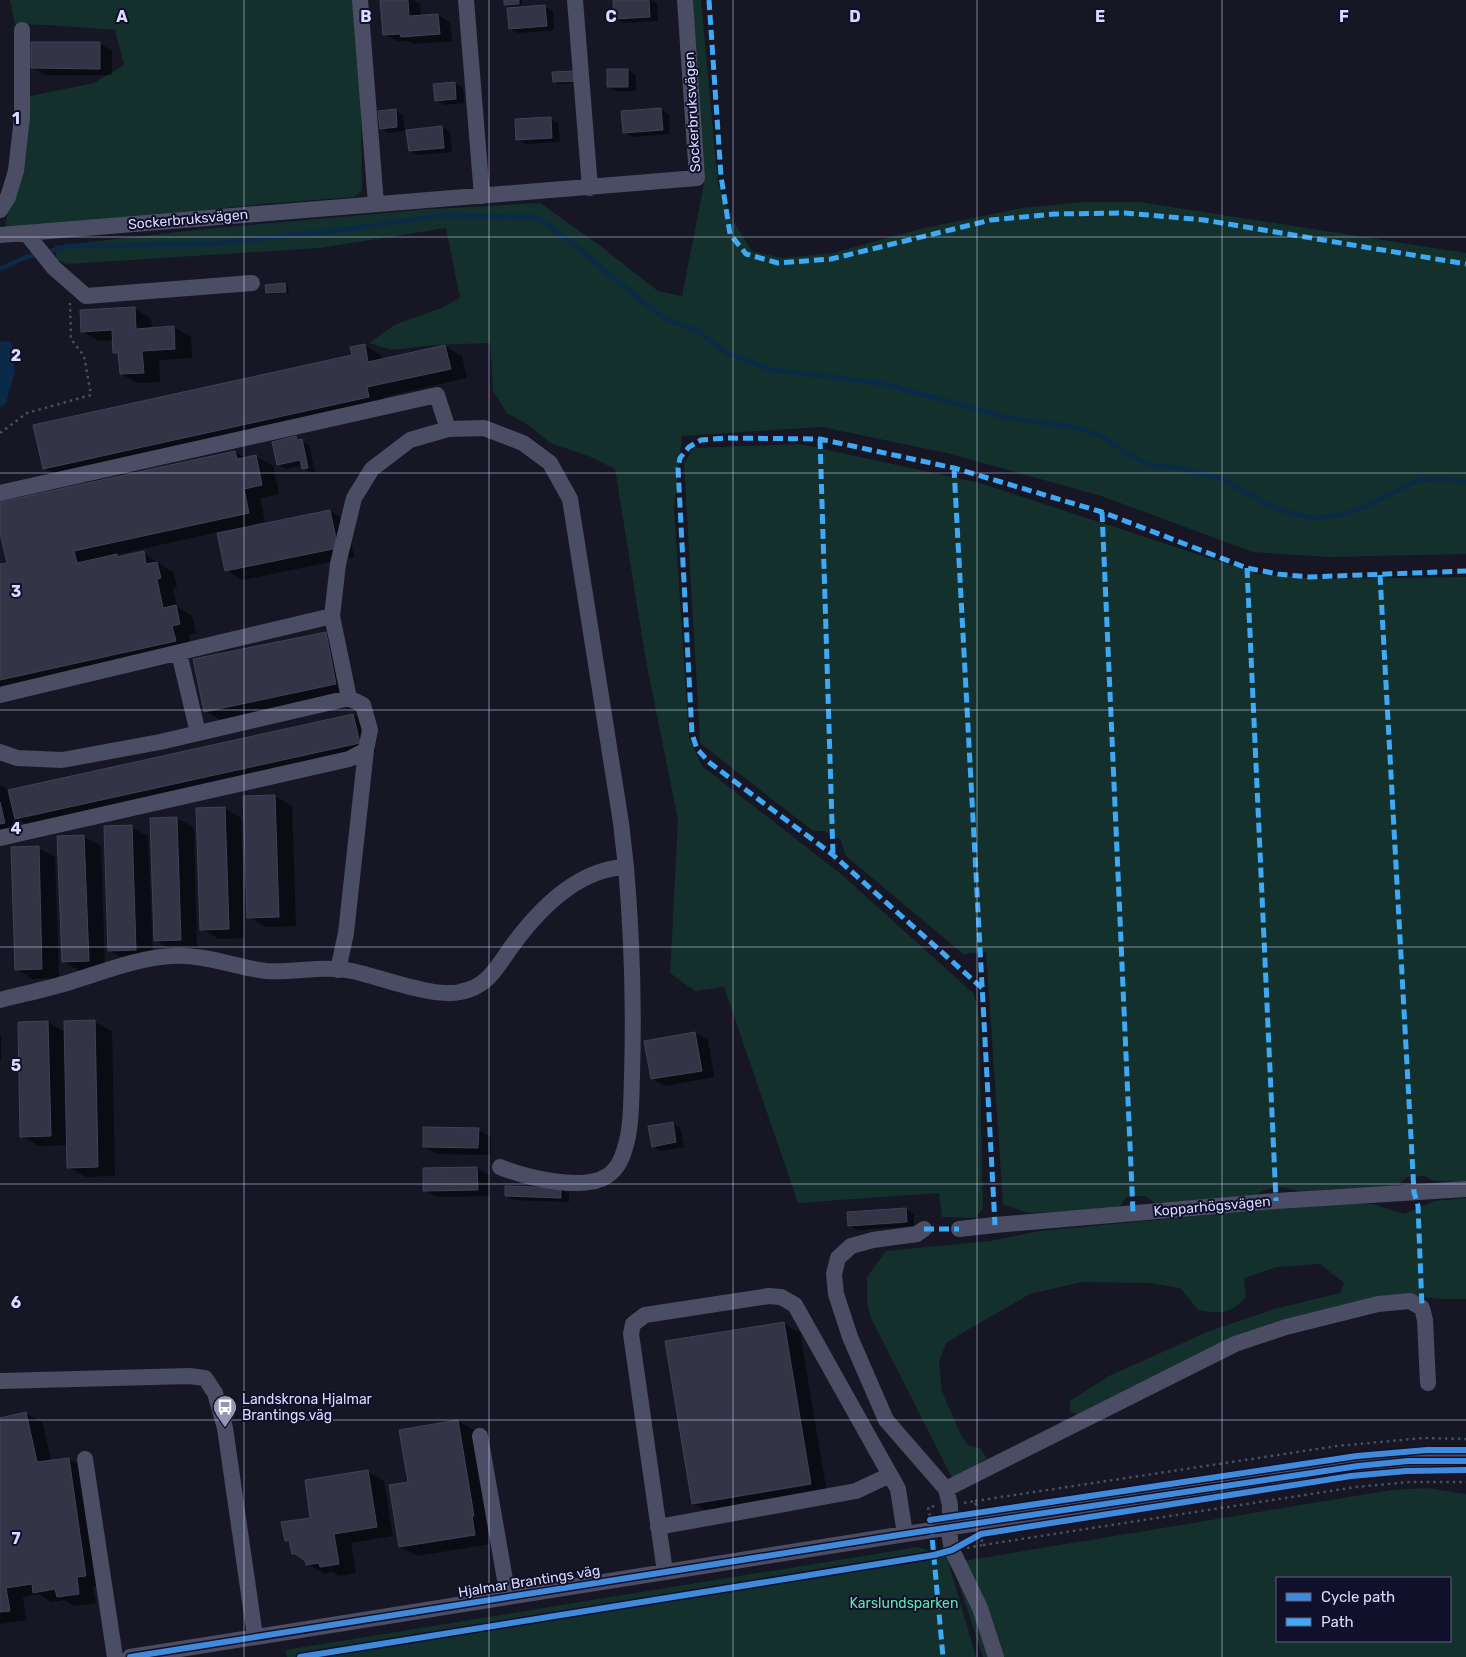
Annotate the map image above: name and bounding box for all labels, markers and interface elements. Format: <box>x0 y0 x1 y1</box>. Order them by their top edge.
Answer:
text: A <box>116 7 128 26</box>
text: B <box>360 7 372 26</box>
text: C <box>605 7 617 26</box>
text: D <box>849 7 861 26</box>
text: E <box>1095 7 1105 26</box>
text: F <box>1339 7 1349 26</box>
street label: Sockerbruksvägen <box>681 51 704 173</box>
text: 1 <box>12 109 20 128</box>
street label: Sockerbruksvägen <box>127 206 249 233</box>
text: 2 <box>11 346 21 365</box>
text: 3 <box>11 582 21 601</box>
text: 4 <box>11 819 22 838</box>
text: 5 <box>11 1056 21 1075</box>
street label: Kopparhögsvägen <box>1153 1193 1271 1220</box>
text: 6 <box>11 1293 21 1312</box>
place label: Landskrona Hjalmar Brantings väg <box>242 1391 373 1424</box>
bus stop icon: Landskrona Hjalmar Brantings väg <box>212 1394 238 1428</box>
text: 7 <box>11 1529 21 1548</box>
street label: Hjalmar Brantings väg <box>457 1562 601 1601</box>
legend <box>1276 1577 1451 1642</box>
text: Cycle path <box>1321 1588 1395 1606</box>
park label: Karslundsparken <box>850 1595 958 1612</box>
text: Path <box>1321 1613 1354 1631</box>

